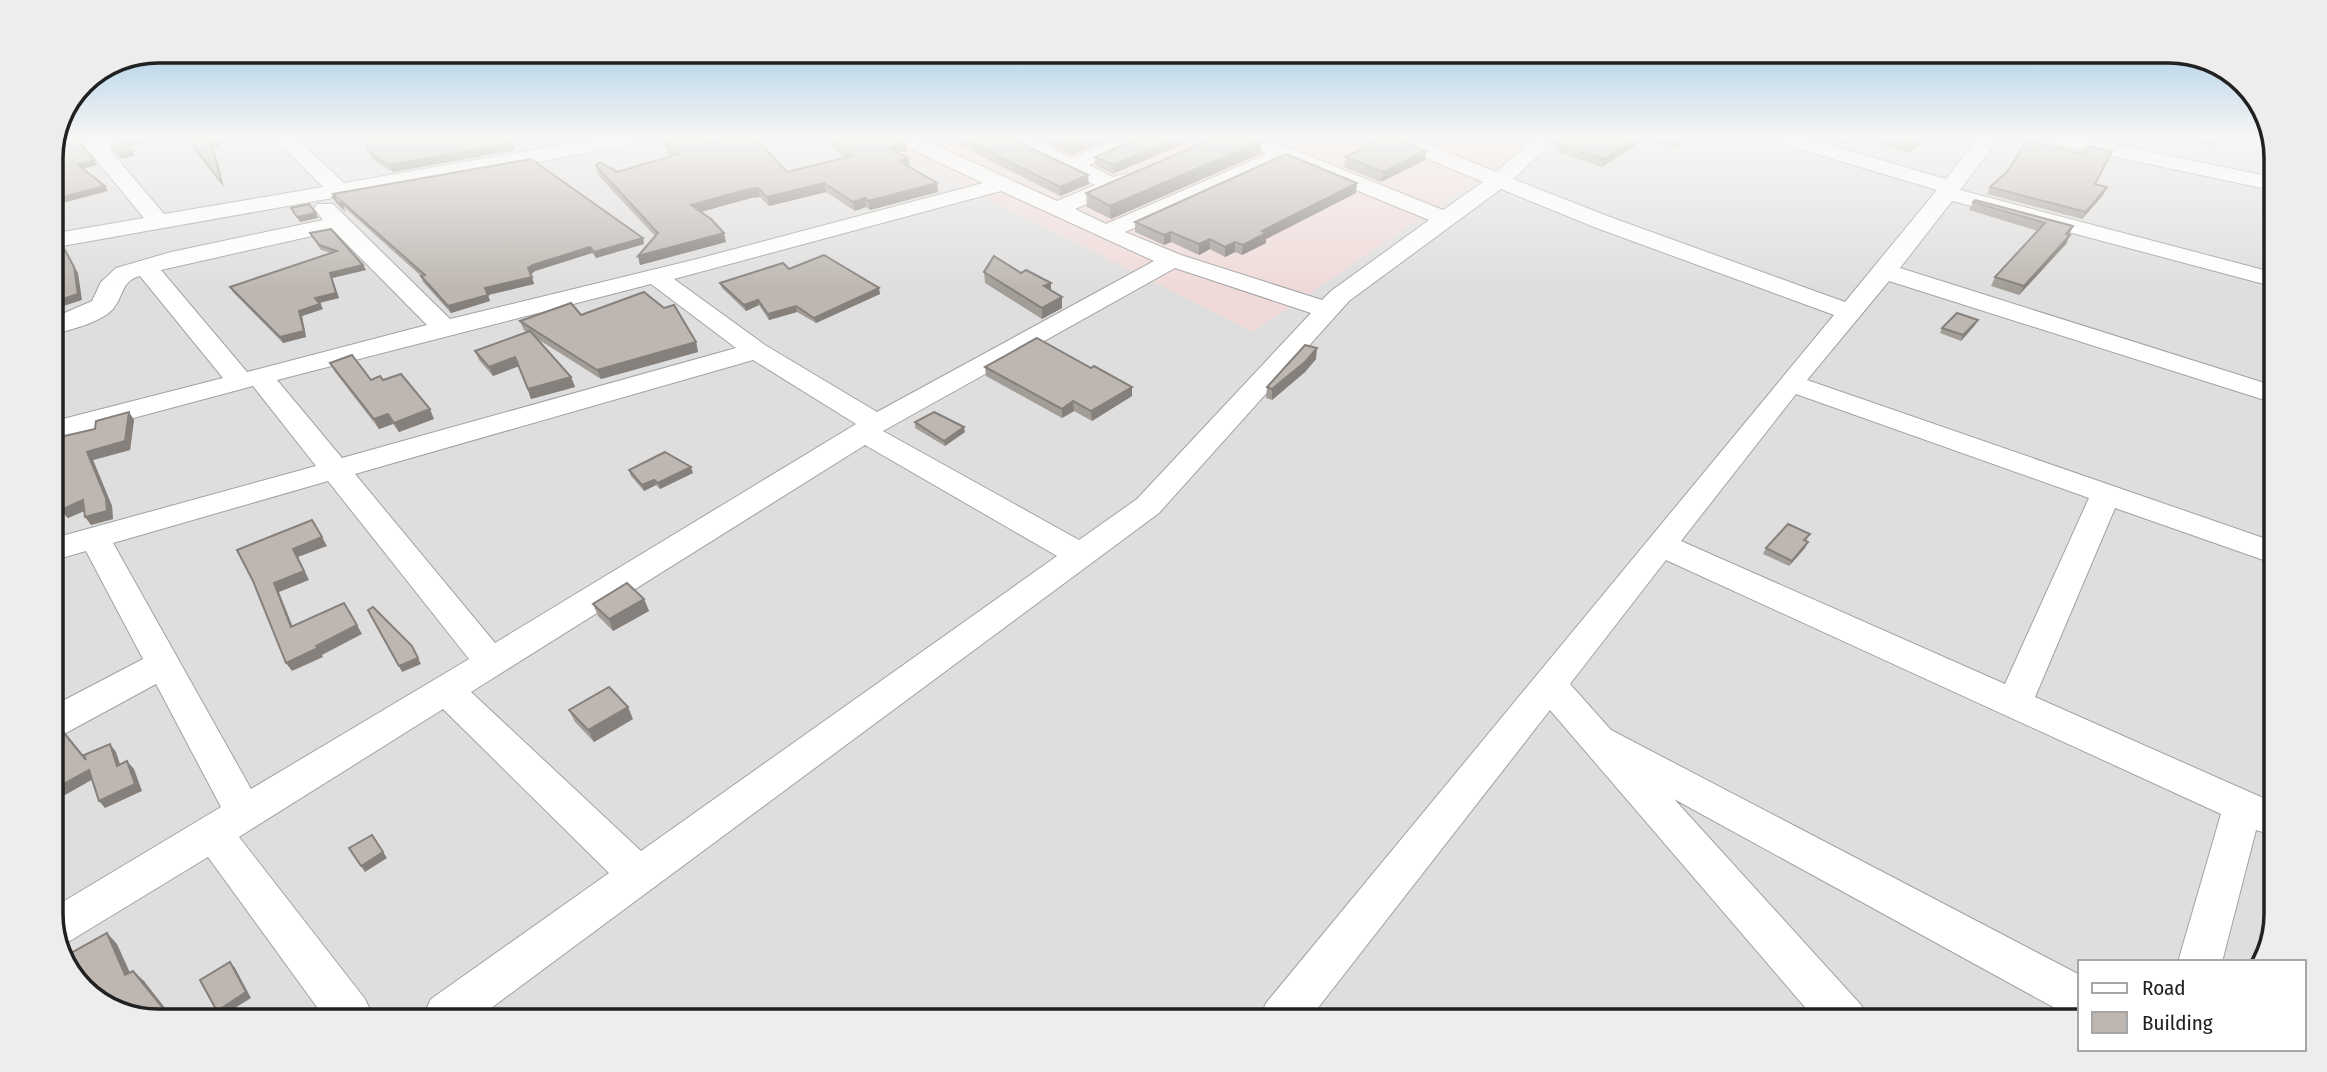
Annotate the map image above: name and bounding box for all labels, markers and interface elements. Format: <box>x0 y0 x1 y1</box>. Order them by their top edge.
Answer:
legend <box>2078 960 2306 1051</box>
text: Road <box>2142 975 2186 1001</box>
text: Building <box>2142 1010 2213 1036</box>

